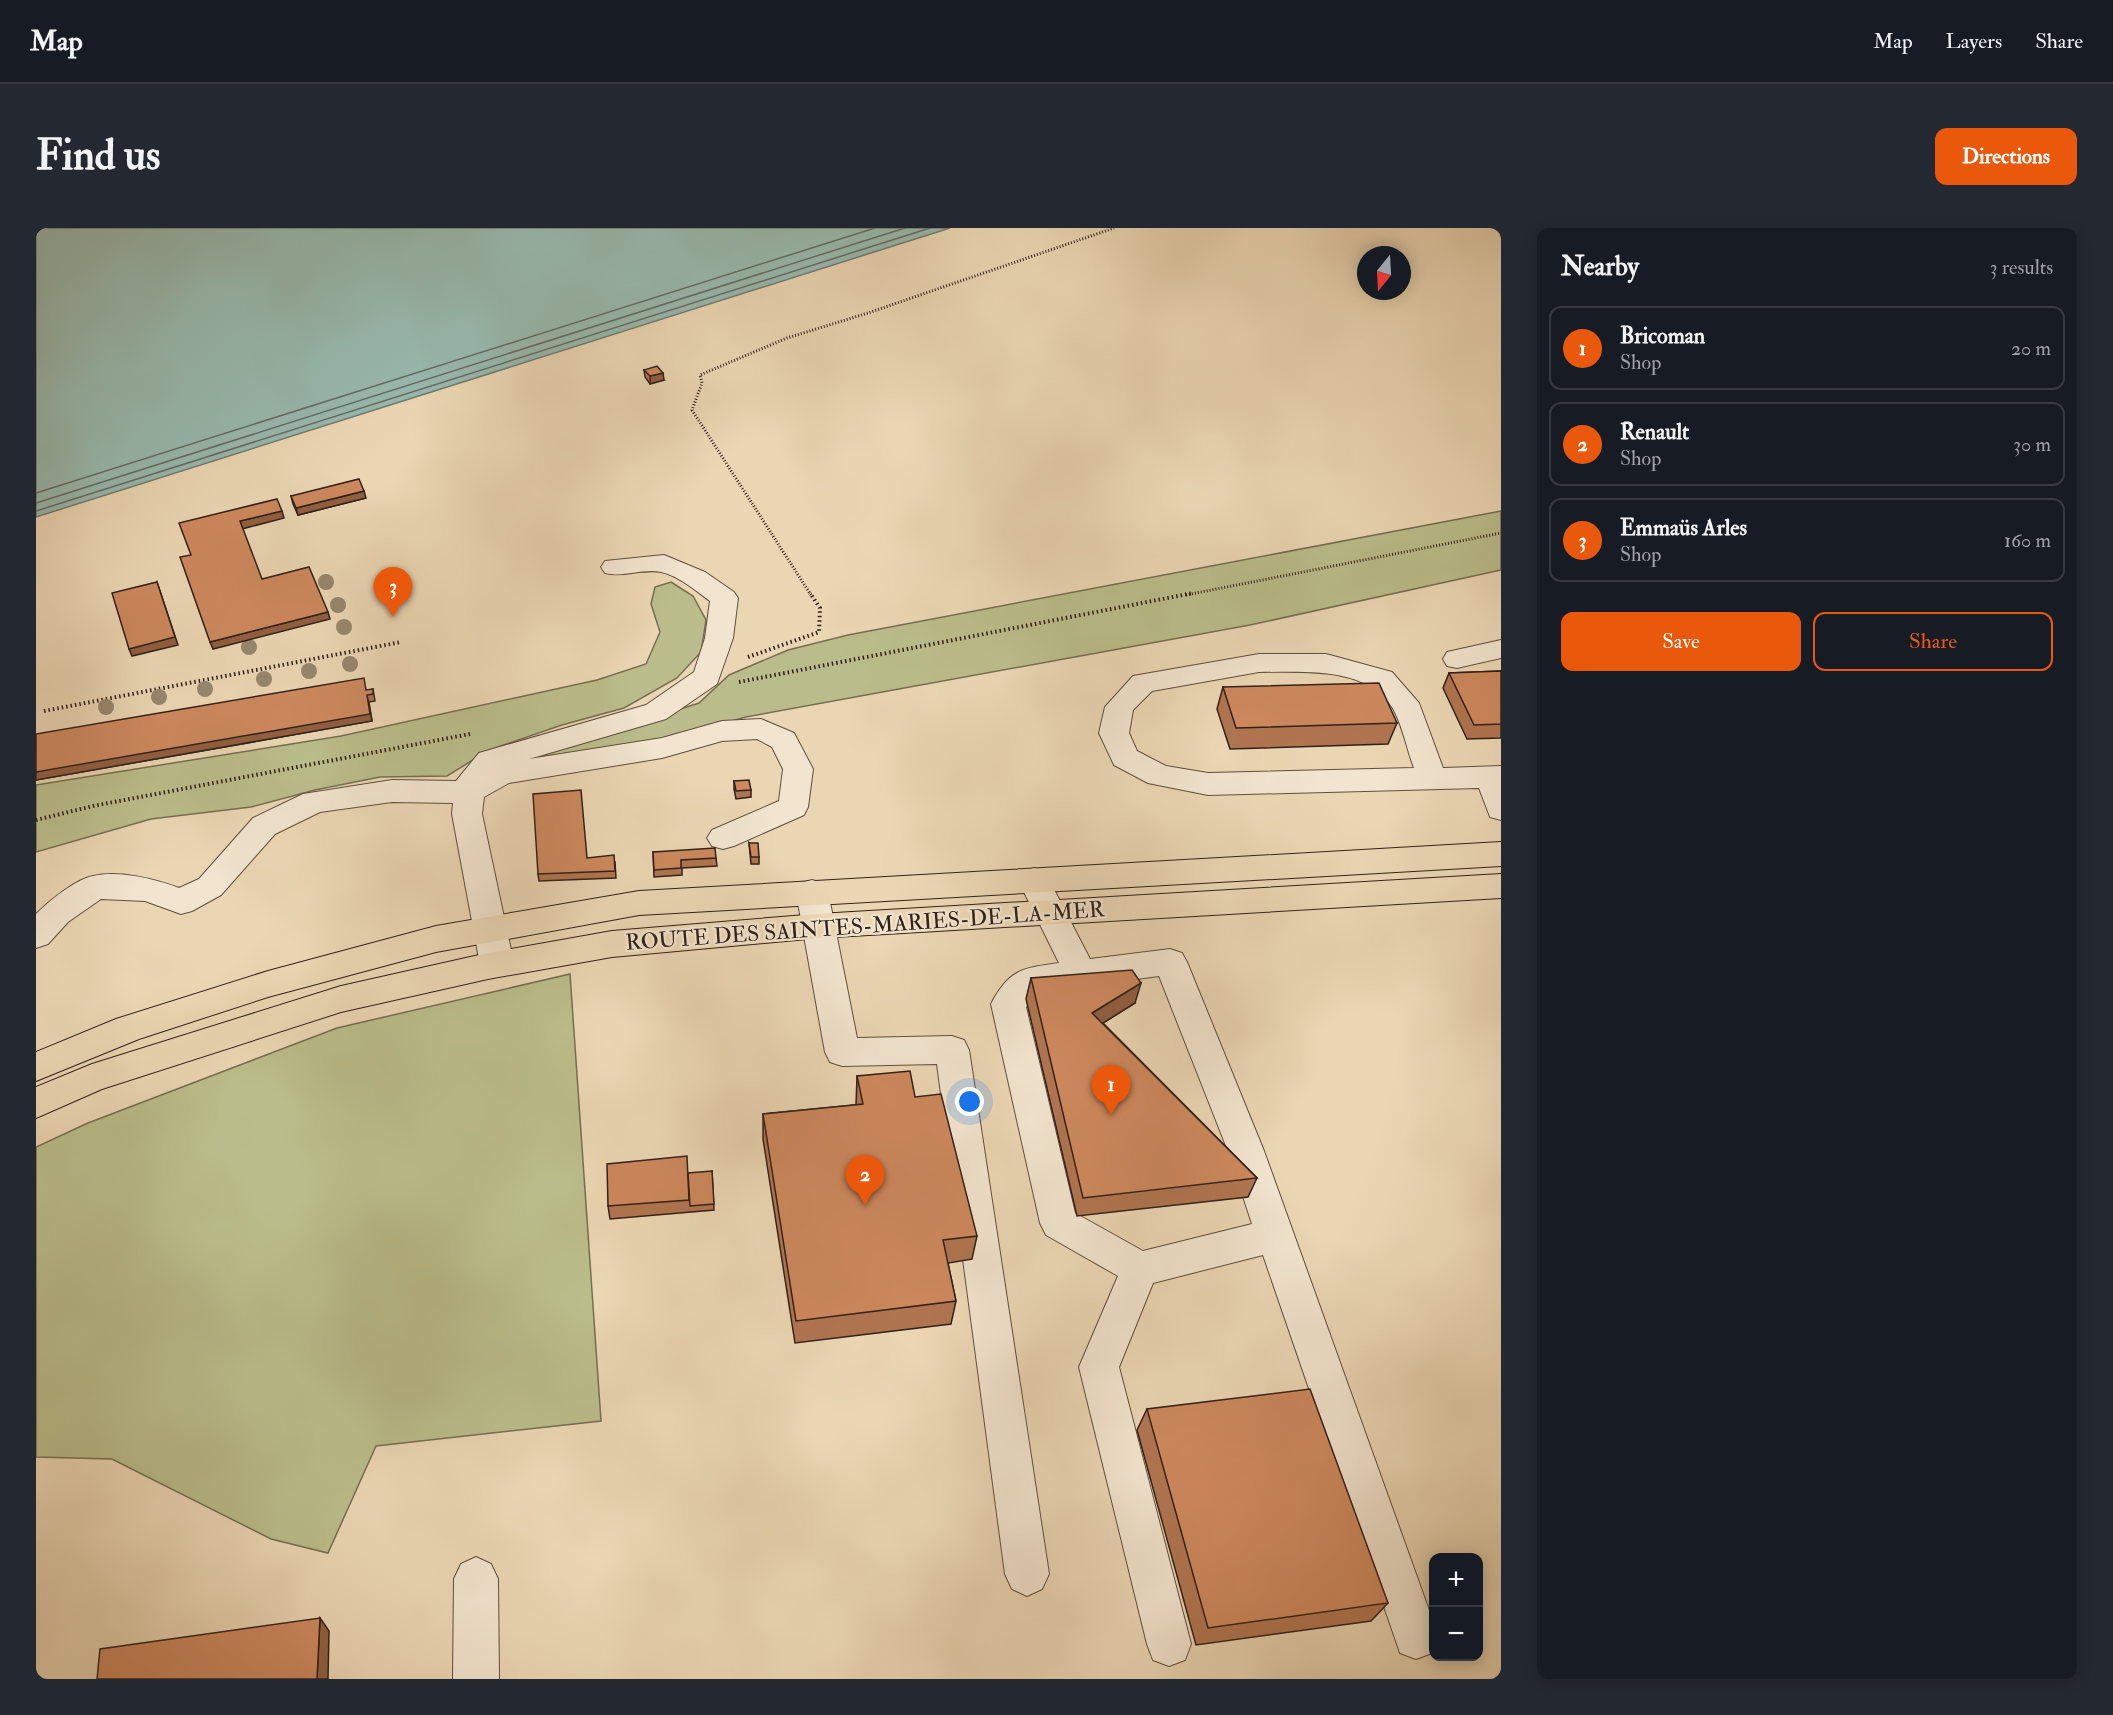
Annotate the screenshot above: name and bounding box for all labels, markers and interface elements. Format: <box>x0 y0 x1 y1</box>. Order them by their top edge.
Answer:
text: Map <box>30 24 83 59</box>
text: Map <box>1873 28 1913 55</box>
text: Layers <box>1946 28 2002 55</box>
text: Share <box>2035 28 2083 55</box>
button: Directions <box>1935 128 2077 185</box>
text: Find us <box>36 130 160 182</box>
north arrow <box>1357 246 1411 300</box>
text: Nearby <box>1561 251 1639 283</box>
text: 3 results <box>1990 255 2053 280</box>
text: Bricoman <box>1620 322 1705 350</box>
text: 1 <box>1579 336 1586 361</box>
text: 20 m <box>2011 336 2051 361</box>
text: Shop <box>1620 350 1661 375</box>
text: Renault <box>1620 418 1689 446</box>
text: 2 <box>1577 432 1588 457</box>
text: 30 m <box>2013 432 2051 457</box>
text: Shop <box>1620 446 1661 471</box>
text: Emmaüs Arles <box>1620 514 1747 542</box>
text: 3 <box>1579 528 1586 553</box>
text: 160 m <box>2004 528 2051 553</box>
text: Shop <box>1620 542 1661 567</box>
pin: 3 <box>374 568 412 617</box>
button: Save <box>1561 612 1801 671</box>
button: Share <box>1813 612 2053 671</box>
street label: ROUTE DES SAINTES-MARIES-DE-LA-MER <box>625 895 1107 957</box>
pin: 1 <box>1092 1066 1130 1115</box>
your location <box>955 1087 984 1116</box>
pin: 2 <box>846 1156 884 1205</box>
map controls <box>1429 1553 1483 1661</box>
button: + <box>1429 1553 1483 1607</box>
button: − <box>1429 1607 1483 1661</box>

